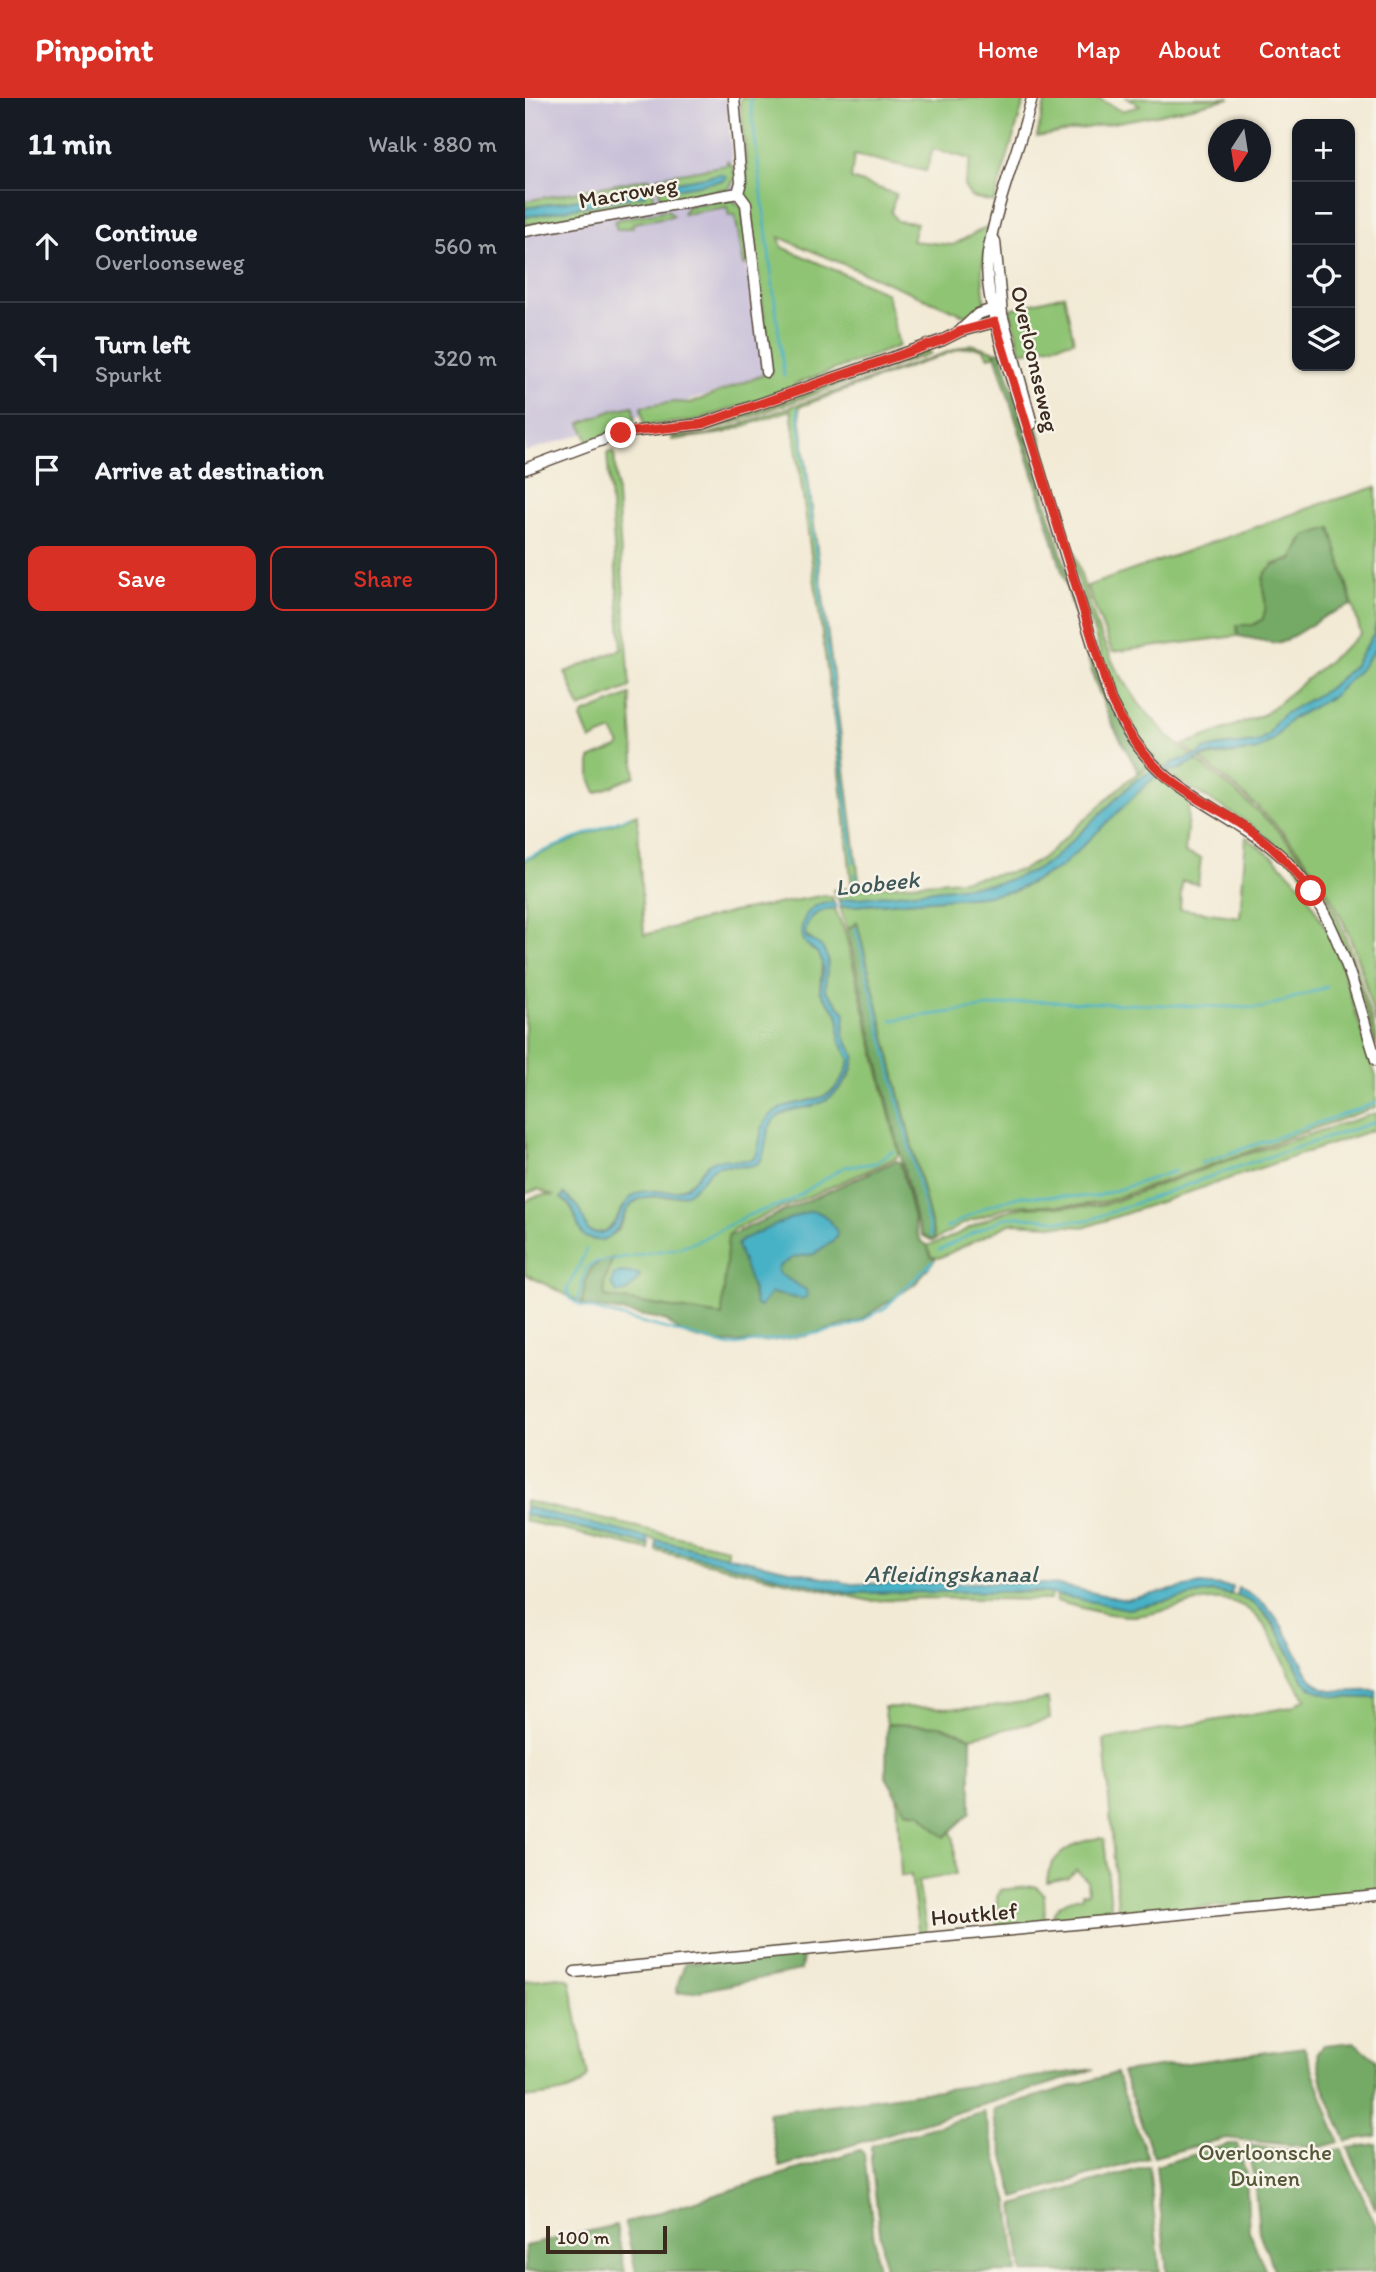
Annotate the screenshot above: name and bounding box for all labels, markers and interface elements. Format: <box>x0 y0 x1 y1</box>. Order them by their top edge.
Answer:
text: Pinpoint <box>35 30 153 69</box>
text: Home <box>978 35 1038 64</box>
text: Map <box>1076 35 1120 64</box>
text: About <box>1158 35 1221 64</box>
text: Contact <box>1259 35 1341 64</box>
north arrow <box>1208 119 1271 182</box>
map controls <box>1292 119 1355 371</box>
button: + <box>1292 119 1355 182</box>
text: 11 min <box>28 125 112 162</box>
text: Walk · 880 m <box>368 130 497 158</box>
street label: Macroweg <box>576 170 680 214</box>
button: − <box>1292 182 1355 245</box>
text: Continue <box>95 216 198 248</box>
icon: ahead <box>28 227 66 265</box>
text: 560 m <box>434 232 497 260</box>
button: locate <box>1292 245 1355 308</box>
text: Overloonseweg <box>95 248 244 276</box>
street label: Overloonseweg <box>1005 283 1065 435</box>
button: layers <box>1292 308 1355 371</box>
text: Turn left <box>95 328 191 360</box>
icon: left <box>28 339 66 377</box>
text: 320 m <box>434 344 497 372</box>
text: Spurkt <box>95 360 162 388</box>
route end <box>605 417 636 448</box>
icon: arrive <box>28 451 66 489</box>
text: Arrive at destination <box>95 454 324 486</box>
button: Save <box>28 546 256 611</box>
button: Share <box>270 546 497 611</box>
water label: Loobeek <box>834 864 922 902</box>
route start <box>1295 875 1326 906</box>
water label: Afleidingskanaal <box>864 1559 1040 1588</box>
street label: Houtklef <box>929 1896 1019 1932</box>
park label: Overloonsche Duinen <box>1198 2138 1332 2192</box>
scale bar <box>546 2223 667 2255</box>
text: 100 m <box>557 2226 609 2249</box>

